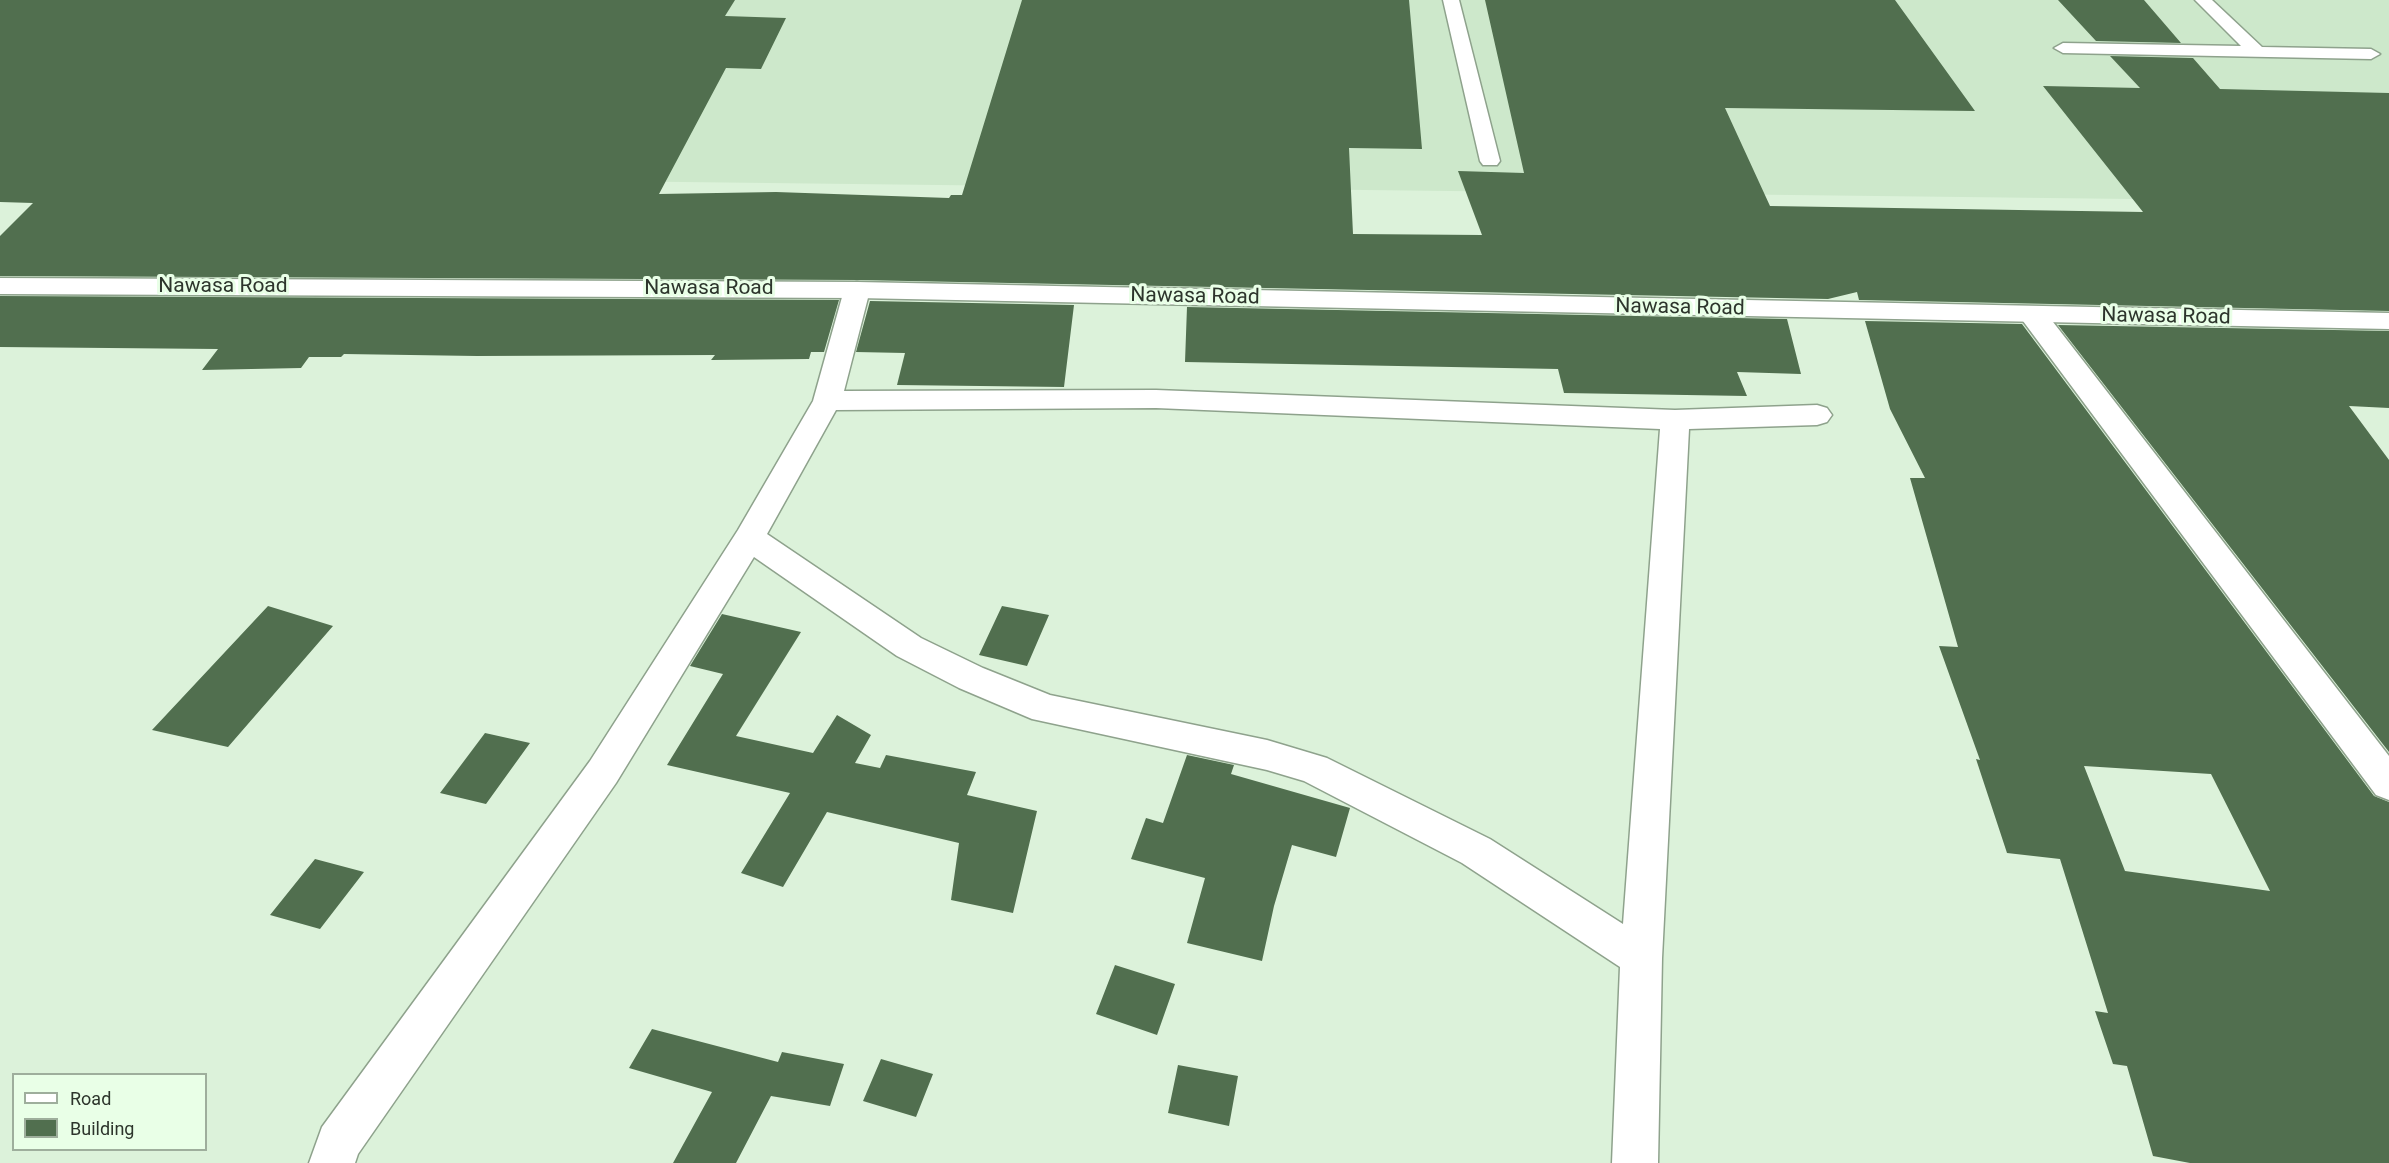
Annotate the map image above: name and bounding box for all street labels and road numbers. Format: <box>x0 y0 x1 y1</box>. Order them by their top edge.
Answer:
street label: Nawasa Road <box>158 274 288 300</box>
street label: Nawasa Road <box>644 276 774 302</box>
street label: Nawasa Road <box>1130 283 1260 311</box>
street label: Nawasa Road <box>1615 294 1745 322</box>
street label: Nawasa Road <box>2101 303 2231 331</box>

